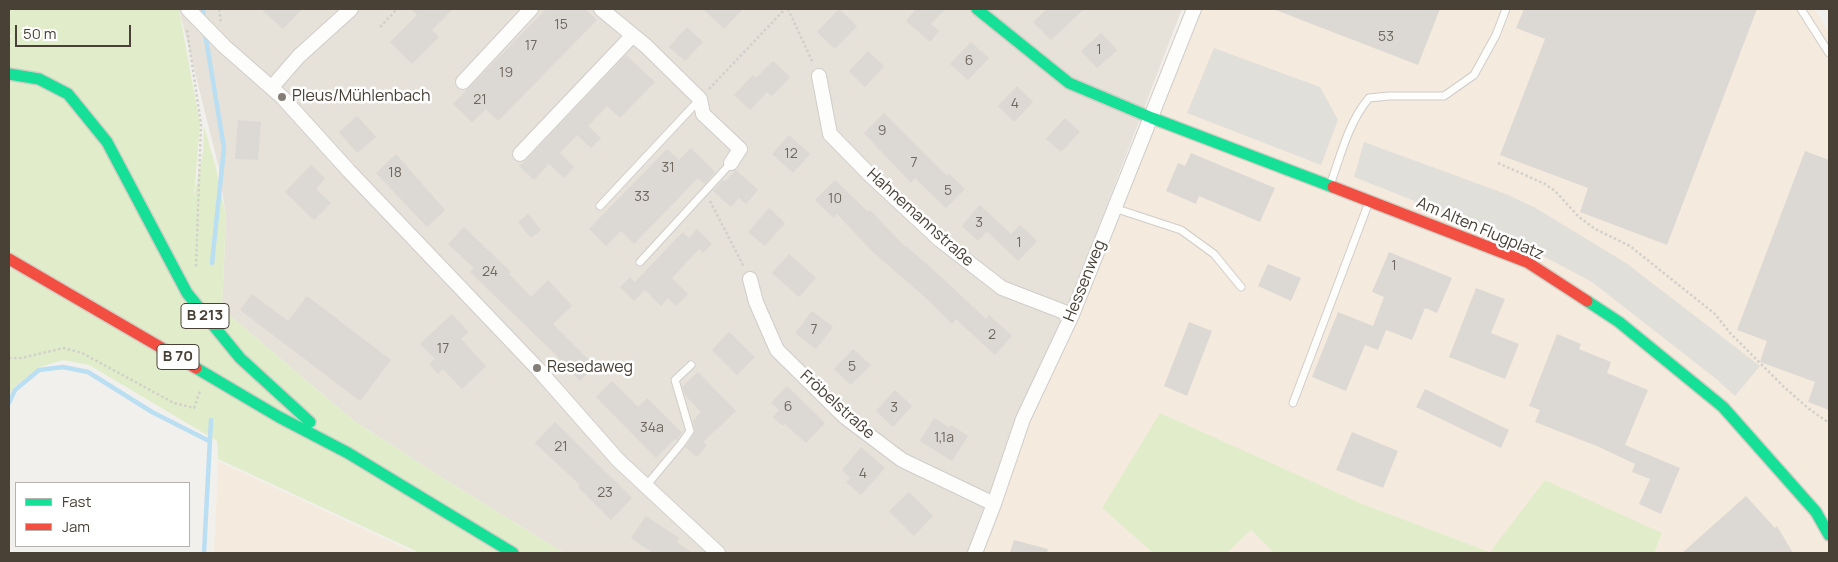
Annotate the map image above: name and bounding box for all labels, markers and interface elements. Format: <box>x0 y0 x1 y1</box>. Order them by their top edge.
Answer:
scale bar <box>18 15 134 47</box>
house number: 15 <box>554 17 568 33</box>
text: 50 m <box>23 23 57 44</box>
house number: 53 <box>1378 29 1394 45</box>
house number: 17 <box>525 38 537 54</box>
house number: 1 <box>1096 42 1102 58</box>
house number: 6 <box>965 53 973 69</box>
house number: 19 <box>499 65 513 81</box>
place label: Pleus/Mühlenbach <box>292 87 430 107</box>
marker: Pleus/Mühlenbach <box>276 91 288 103</box>
house number: 21 <box>473 92 487 108</box>
house number: 4 <box>1011 96 1019 112</box>
house number: 9 <box>878 123 886 139</box>
house number: 12 <box>784 146 798 162</box>
house number: 7 <box>910 155 918 171</box>
house number: 31 <box>661 160 675 176</box>
house number: 18 <box>388 165 402 181</box>
street label: Hahnemannstraße <box>863 165 977 271</box>
house number: 5 <box>944 183 952 199</box>
house number: 33 <box>634 189 650 205</box>
house number: 10 <box>828 191 842 207</box>
street label: Am Alten Flugplatz <box>1413 194 1547 264</box>
house number: 3 <box>975 215 983 231</box>
house number: 1 <box>1016 235 1022 251</box>
street label: Hessenweg <box>1060 237 1110 325</box>
house number: 1 <box>1391 258 1397 274</box>
house number: 24 <box>482 264 498 280</box>
road number: B 213 <box>181 304 229 328</box>
house number: 7 <box>810 322 818 338</box>
house number: 2 <box>988 327 996 343</box>
house number: 17 <box>437 341 449 357</box>
road number: B 70 <box>157 344 199 370</box>
place label: Resedaweg <box>547 358 633 378</box>
house number: 5 <box>848 359 856 375</box>
marker: Resedaweg <box>531 362 543 374</box>
street label: Fröbelstraße <box>796 366 878 444</box>
house number: 6 <box>784 399 792 415</box>
house number: 3 <box>890 400 898 416</box>
house number: 34a <box>640 420 664 436</box>
house number: 1,1a <box>934 430 954 446</box>
house number: 21 <box>554 439 568 455</box>
house number: 4 <box>859 466 867 482</box>
legend <box>15 482 190 547</box>
house number: 23 <box>597 485 613 501</box>
text: Fast <box>62 491 91 512</box>
text: Jam <box>62 516 90 537</box>

